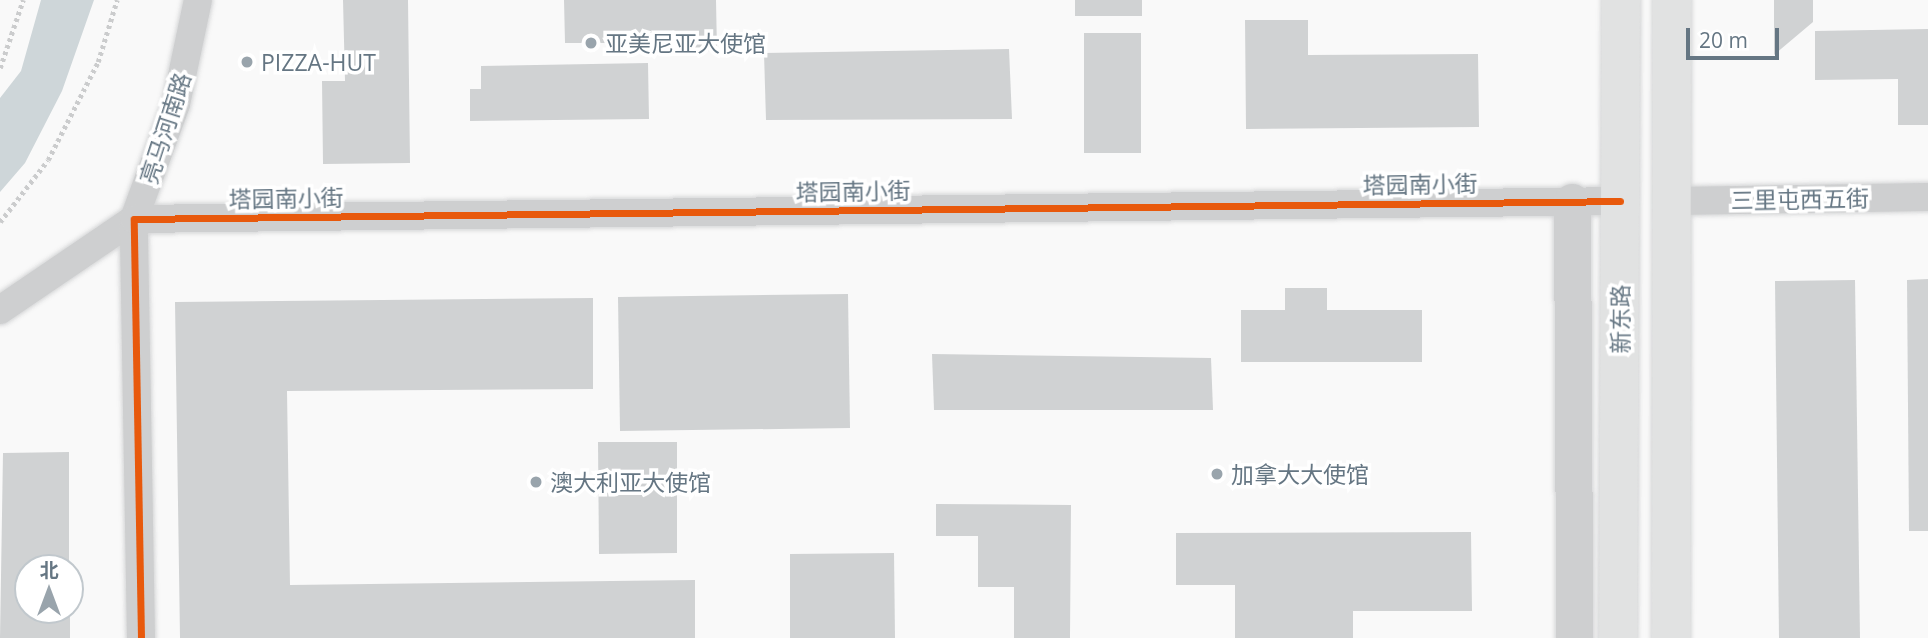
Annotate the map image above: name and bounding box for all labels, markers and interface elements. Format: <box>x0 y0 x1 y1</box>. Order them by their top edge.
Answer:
scale bar <box>1690 14 1783 58</box>
text: 20 m <box>1699 26 1748 54</box>
place label: 亚美尼亚大使馆 <box>605 29 766 57</box>
marker: 亚美尼亚大使馆 <box>583 35 599 51</box>
place label: PIZZA-HUT <box>261 48 376 76</box>
marker: PIZZA-HUT <box>239 54 255 70</box>
street label: 亮马河南路 <box>134 69 196 187</box>
street label: 塔园南小街 <box>1362 169 1478 199</box>
street label: 塔园南小街 <box>795 176 911 206</box>
street label: 塔园南小街 <box>228 183 344 213</box>
street label: 三里屯西五街 <box>1731 184 1869 214</box>
street label: 新东路 <box>1606 285 1634 353</box>
place label: 加拿大大使馆 <box>1231 460 1369 488</box>
marker: 加拿大大使馆 <box>1209 466 1225 482</box>
place label: 澳大利亚大使馆 <box>550 468 711 496</box>
marker: 澳大利亚大使馆 <box>528 474 544 490</box>
north arrow <box>14 554 84 624</box>
text: 北 <box>39 557 59 583</box>

